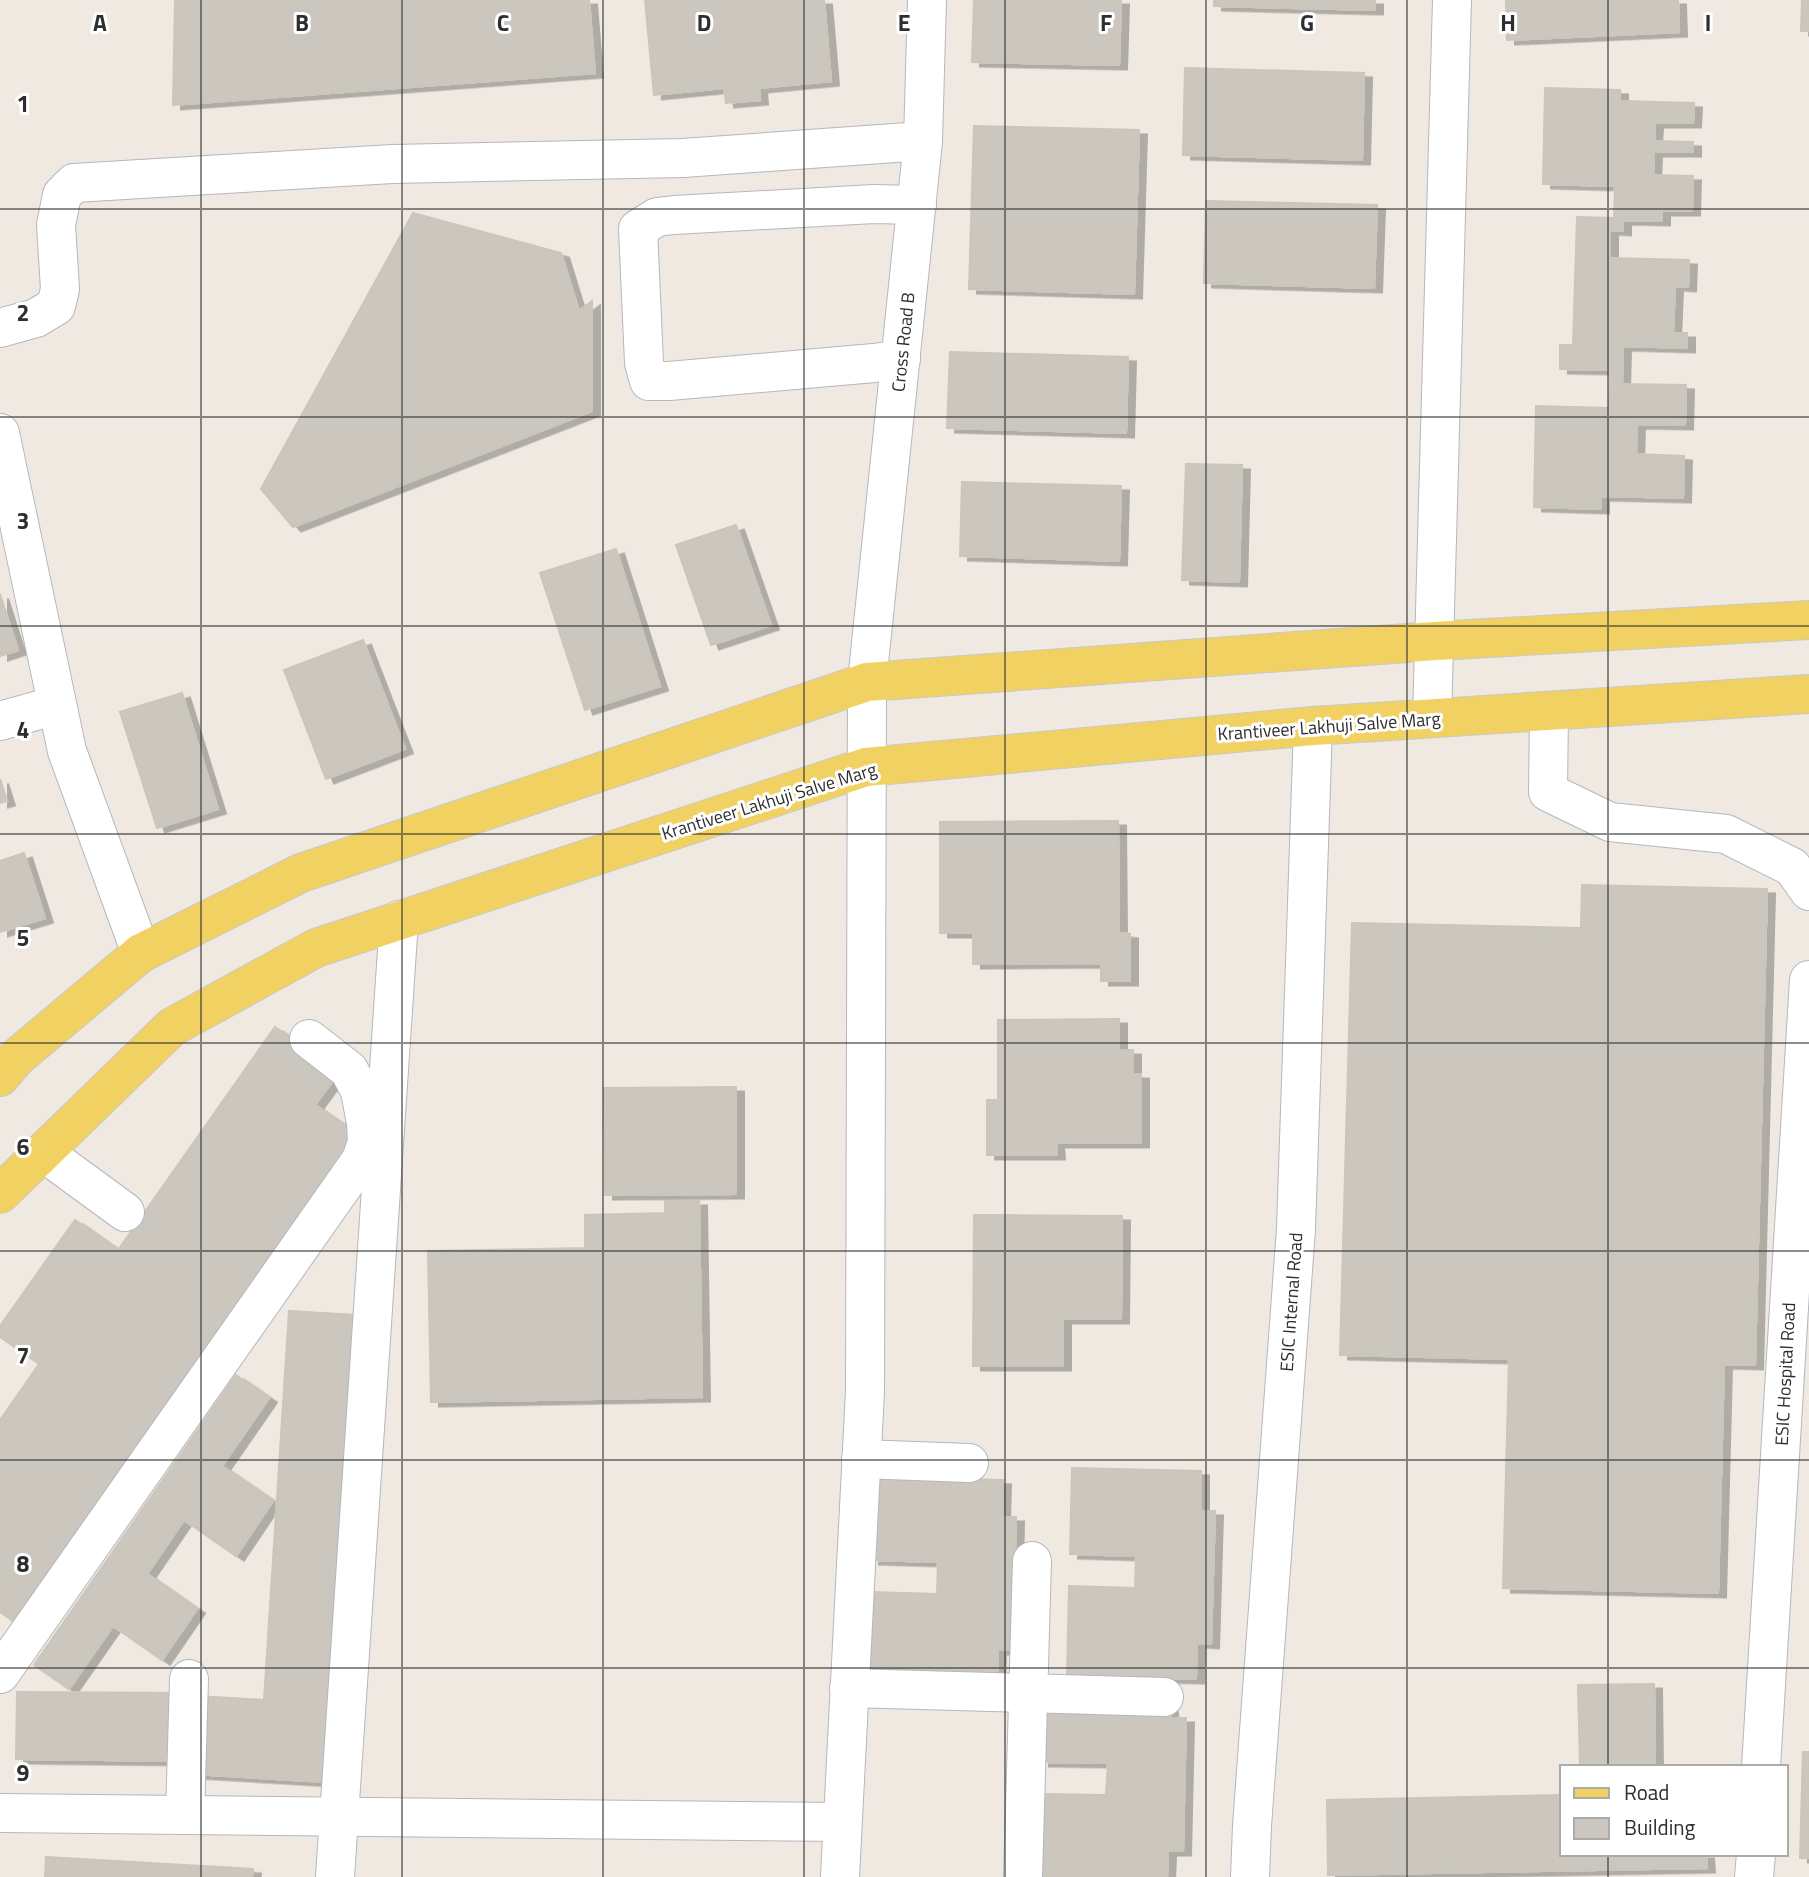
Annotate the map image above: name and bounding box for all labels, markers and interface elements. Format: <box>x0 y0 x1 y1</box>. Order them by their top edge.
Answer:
text: A <box>93 5 107 40</box>
text: B <box>295 5 309 40</box>
text: C <box>497 5 509 40</box>
text: D <box>697 5 711 40</box>
text: E <box>898 5 910 40</box>
text: F <box>1100 5 1112 40</box>
text: G <box>1300 5 1314 40</box>
text: H <box>1500 5 1516 40</box>
text: I <box>1705 5 1711 40</box>
text: 1 <box>17 86 29 121</box>
street label: Cross Road B <box>884 291 922 393</box>
text: 2 <box>17 295 29 330</box>
text: 3 <box>17 503 29 538</box>
street label: Krantiveer Lakhuji Salve Marg <box>1217 705 1441 747</box>
text: 4 <box>17 712 29 747</box>
street label: Krantiveer Lakhuji Salve Marg <box>658 755 880 847</box>
text: 5 <box>17 920 29 955</box>
text: 6 <box>17 1129 30 1164</box>
street label: ESIC Internal Road <box>1273 1232 1309 1372</box>
street label: ESIC Hospital Road <box>1768 1302 1802 1446</box>
text: 7 <box>17 1338 29 1373</box>
text: 8 <box>17 1546 30 1581</box>
text: 9 <box>17 1755 30 1790</box>
legend <box>1560 1765 1788 1856</box>
text: Road <box>1624 1776 1669 1808</box>
text: Building <box>1624 1811 1696 1843</box>

